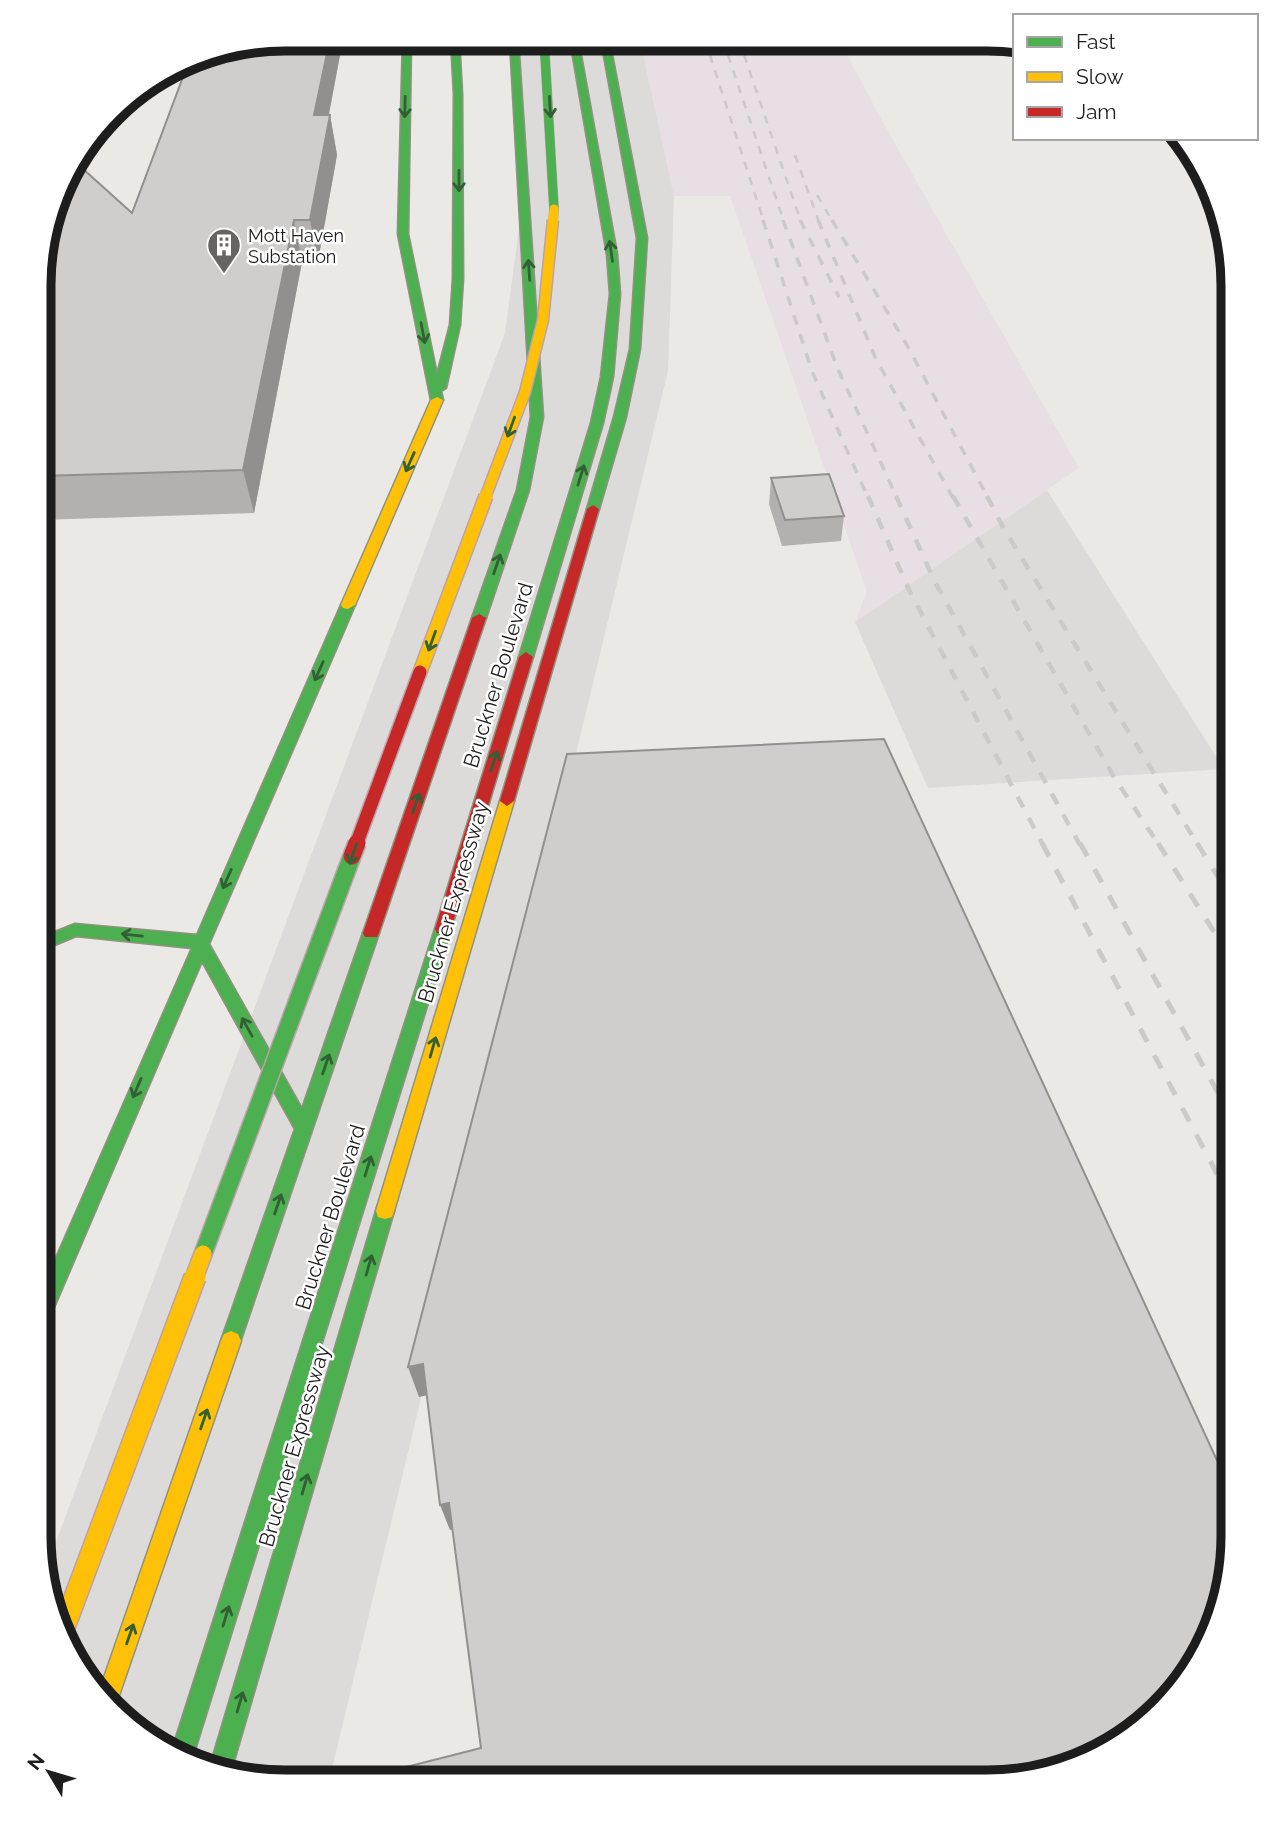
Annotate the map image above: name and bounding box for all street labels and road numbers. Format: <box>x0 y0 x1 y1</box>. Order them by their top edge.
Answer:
street label: Bruckner Boulevard <box>458 579 538 771</box>
street label: Bruckner Expressway <box>412 798 494 1006</box>
street label: Bruckner Boulevard <box>290 1121 370 1313</box>
street label: Bruckner Expressway <box>253 1342 335 1550</box>

